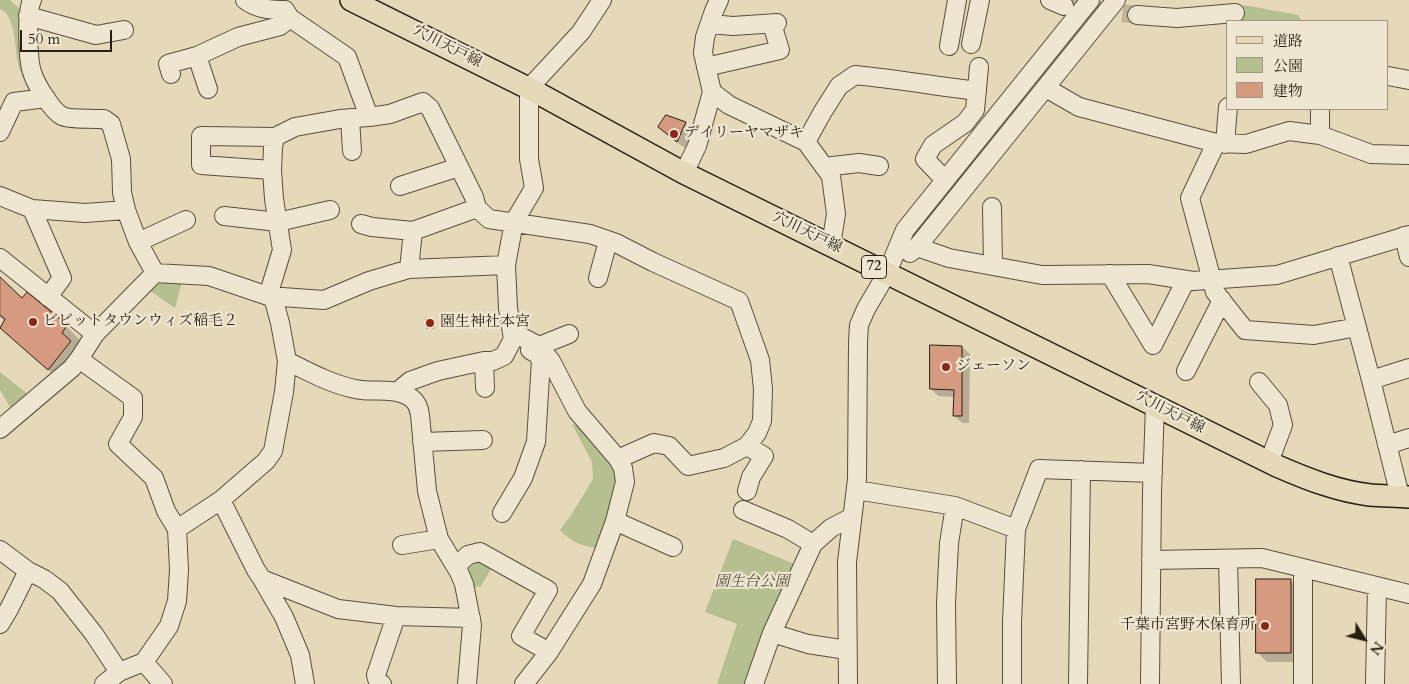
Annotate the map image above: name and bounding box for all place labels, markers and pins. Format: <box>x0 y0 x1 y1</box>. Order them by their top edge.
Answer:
place label: デイリーヤマザキ <box>684 125 804 143</box>
marker: デイリーヤマザキ <box>668 128 680 140</box>
place label: ビビットタウンウィズ稲毛２ <box>43 313 238 331</box>
place label: 園生神社本宮 <box>440 314 530 332</box>
marker: ビビットタウンウィズ稲毛２ <box>27 316 39 328</box>
marker: 園生神社本宮 <box>424 317 436 329</box>
place label: ジェーソン <box>956 358 1031 376</box>
marker: ジェーソン <box>940 361 952 373</box>
place label: 千葉市宮野木保育所 <box>1120 617 1255 635</box>
marker: 千葉市宮野木保育所 <box>1259 620 1271 632</box>

